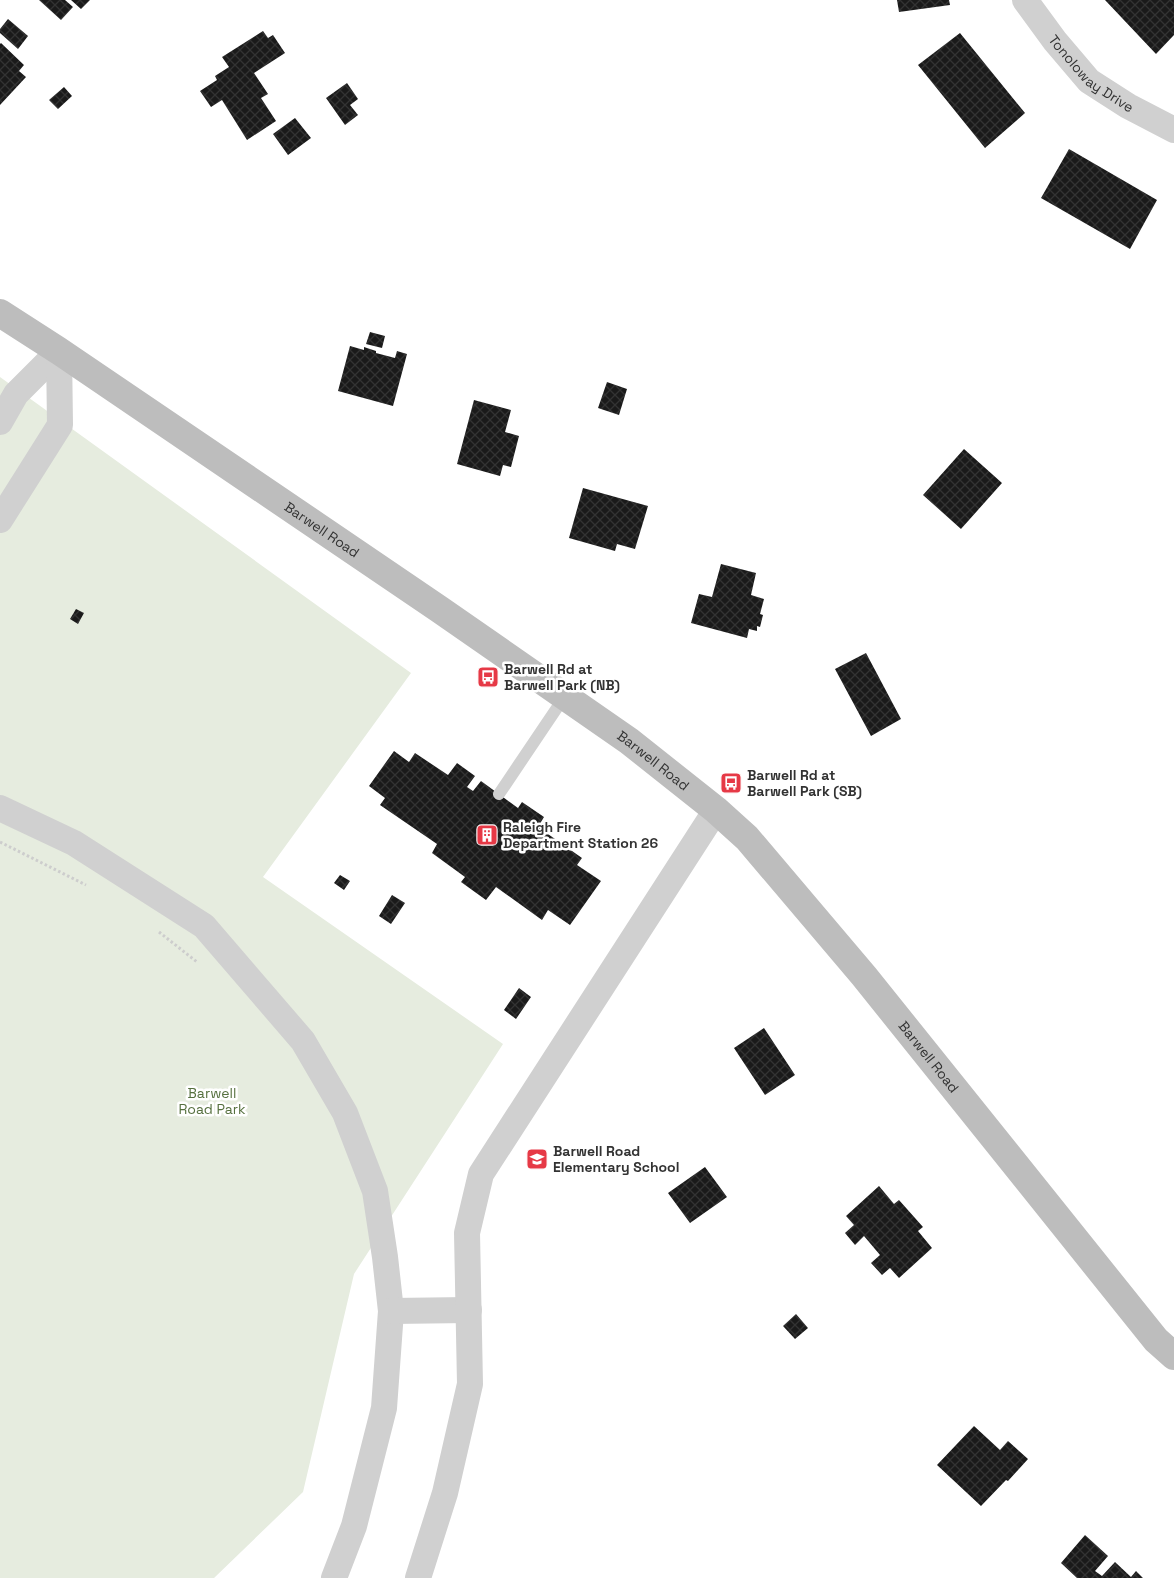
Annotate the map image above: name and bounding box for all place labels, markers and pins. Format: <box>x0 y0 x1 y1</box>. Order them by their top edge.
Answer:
place label: Barwell Rd at Barwell Park (NB) <box>504 660 620 694</box>
bus stop icon: Barwell Rd at Barwell Park (NB) <box>476 665 500 689</box>
place label: Barwell Rd at Barwell Park (SB) <box>747 766 862 800</box>
bus stop icon: Barwell Rd at Barwell Park (SB) <box>719 771 743 795</box>
place label: Raleigh Fire Department Station 26 <box>503 818 658 852</box>
building icon: Raleigh Fire Department Station 26 <box>475 823 499 847</box>
place label: Barwell Road Elementary School <box>553 1142 679 1176</box>
school or university icon: Barwell Road Elementary School <box>525 1147 549 1171</box>

